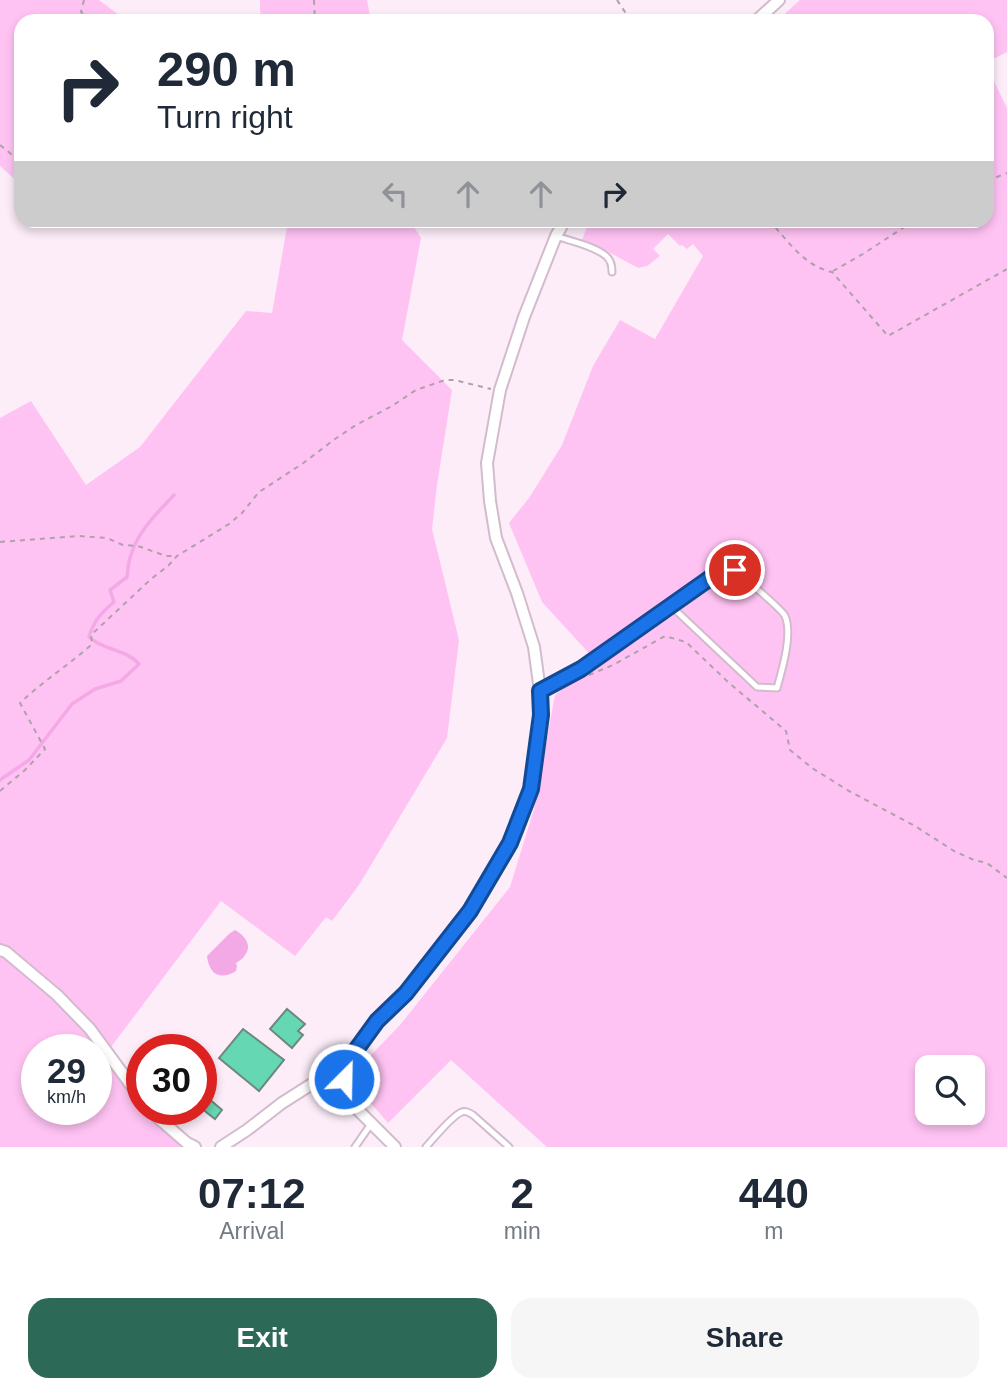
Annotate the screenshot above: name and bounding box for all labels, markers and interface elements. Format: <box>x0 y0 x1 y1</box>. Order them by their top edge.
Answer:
icon: right <box>42 42 133 133</box>
text: 290 m <box>157 42 296 96</box>
text: Turn right <box>157 99 293 135</box>
icon: left <box>376 175 414 213</box>
icon: ahead <box>449 175 487 213</box>
icon: ahead <box>522 175 560 213</box>
icon: right <box>595 175 633 213</box>
pin <box>705 540 765 600</box>
icon: arrive <box>716 551 754 589</box>
speed limit sign: 30 <box>126 1034 217 1125</box>
position arrow <box>307 1042 381 1116</box>
text: 29 <box>47 1051 86 1090</box>
map controls <box>915 1055 985 1125</box>
button: search <box>915 1055 985 1125</box>
text: km/h <box>47 1087 86 1107</box>
text: 07:12 <box>198 1170 306 1217</box>
text: 2 <box>510 1170 534 1217</box>
text: 440 <box>739 1170 809 1217</box>
text: Arrival <box>219 1218 284 1244</box>
text: min <box>504 1218 541 1244</box>
text: m <box>764 1218 783 1244</box>
button: Exit <box>28 1298 497 1378</box>
button: Share <box>511 1298 979 1378</box>

